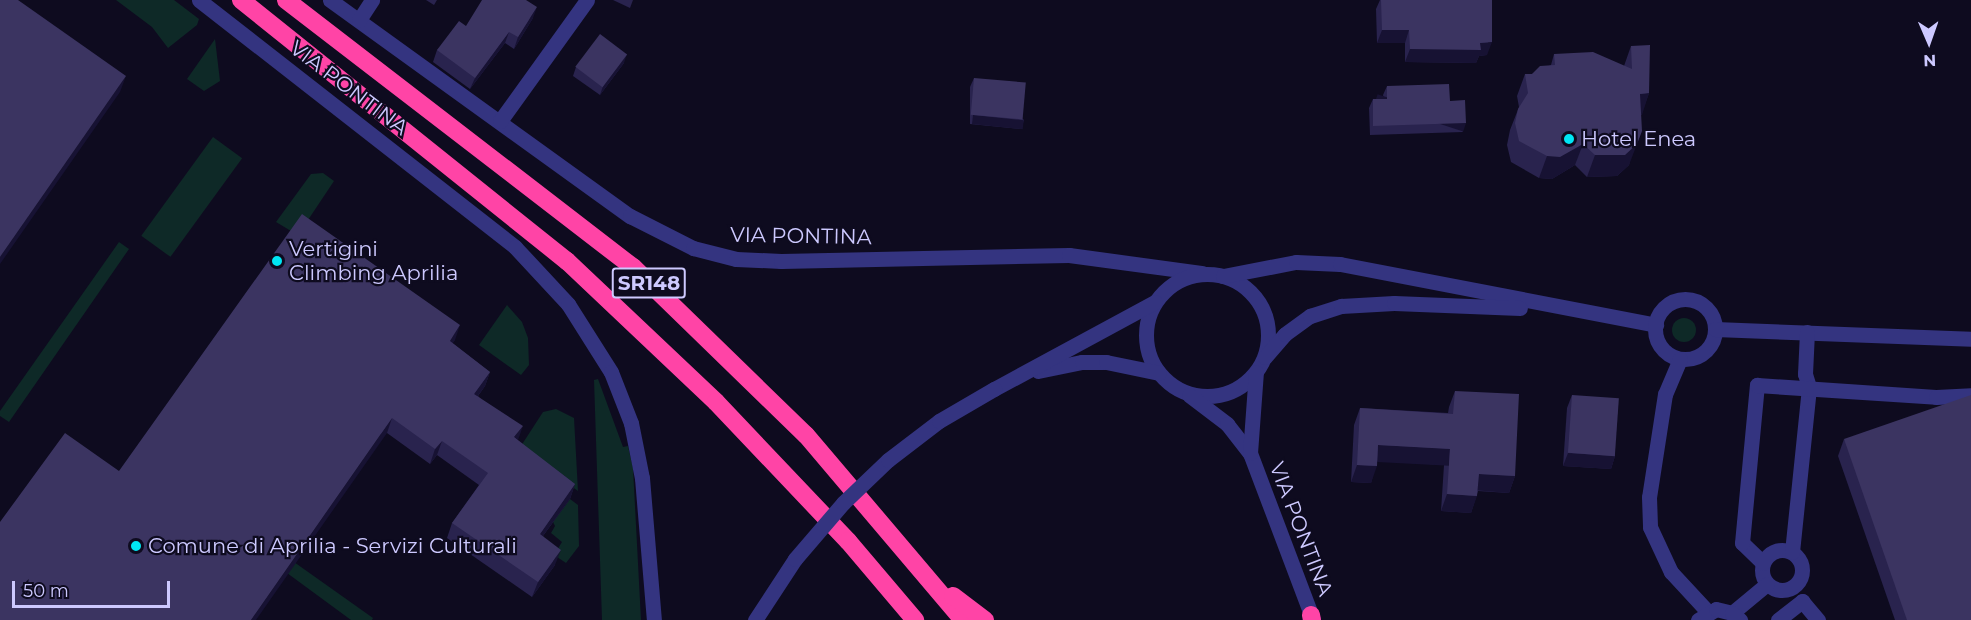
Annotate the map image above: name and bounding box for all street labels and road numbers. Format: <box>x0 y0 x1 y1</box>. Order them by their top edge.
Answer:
street label: VIA PONTINA <box>285 35 413 141</box>
street label: VIA PONTINA <box>730 222 872 250</box>
road number: SR148 <box>612 266 686 300</box>
street label: VIA PONTINA <box>1264 458 1338 600</box>

